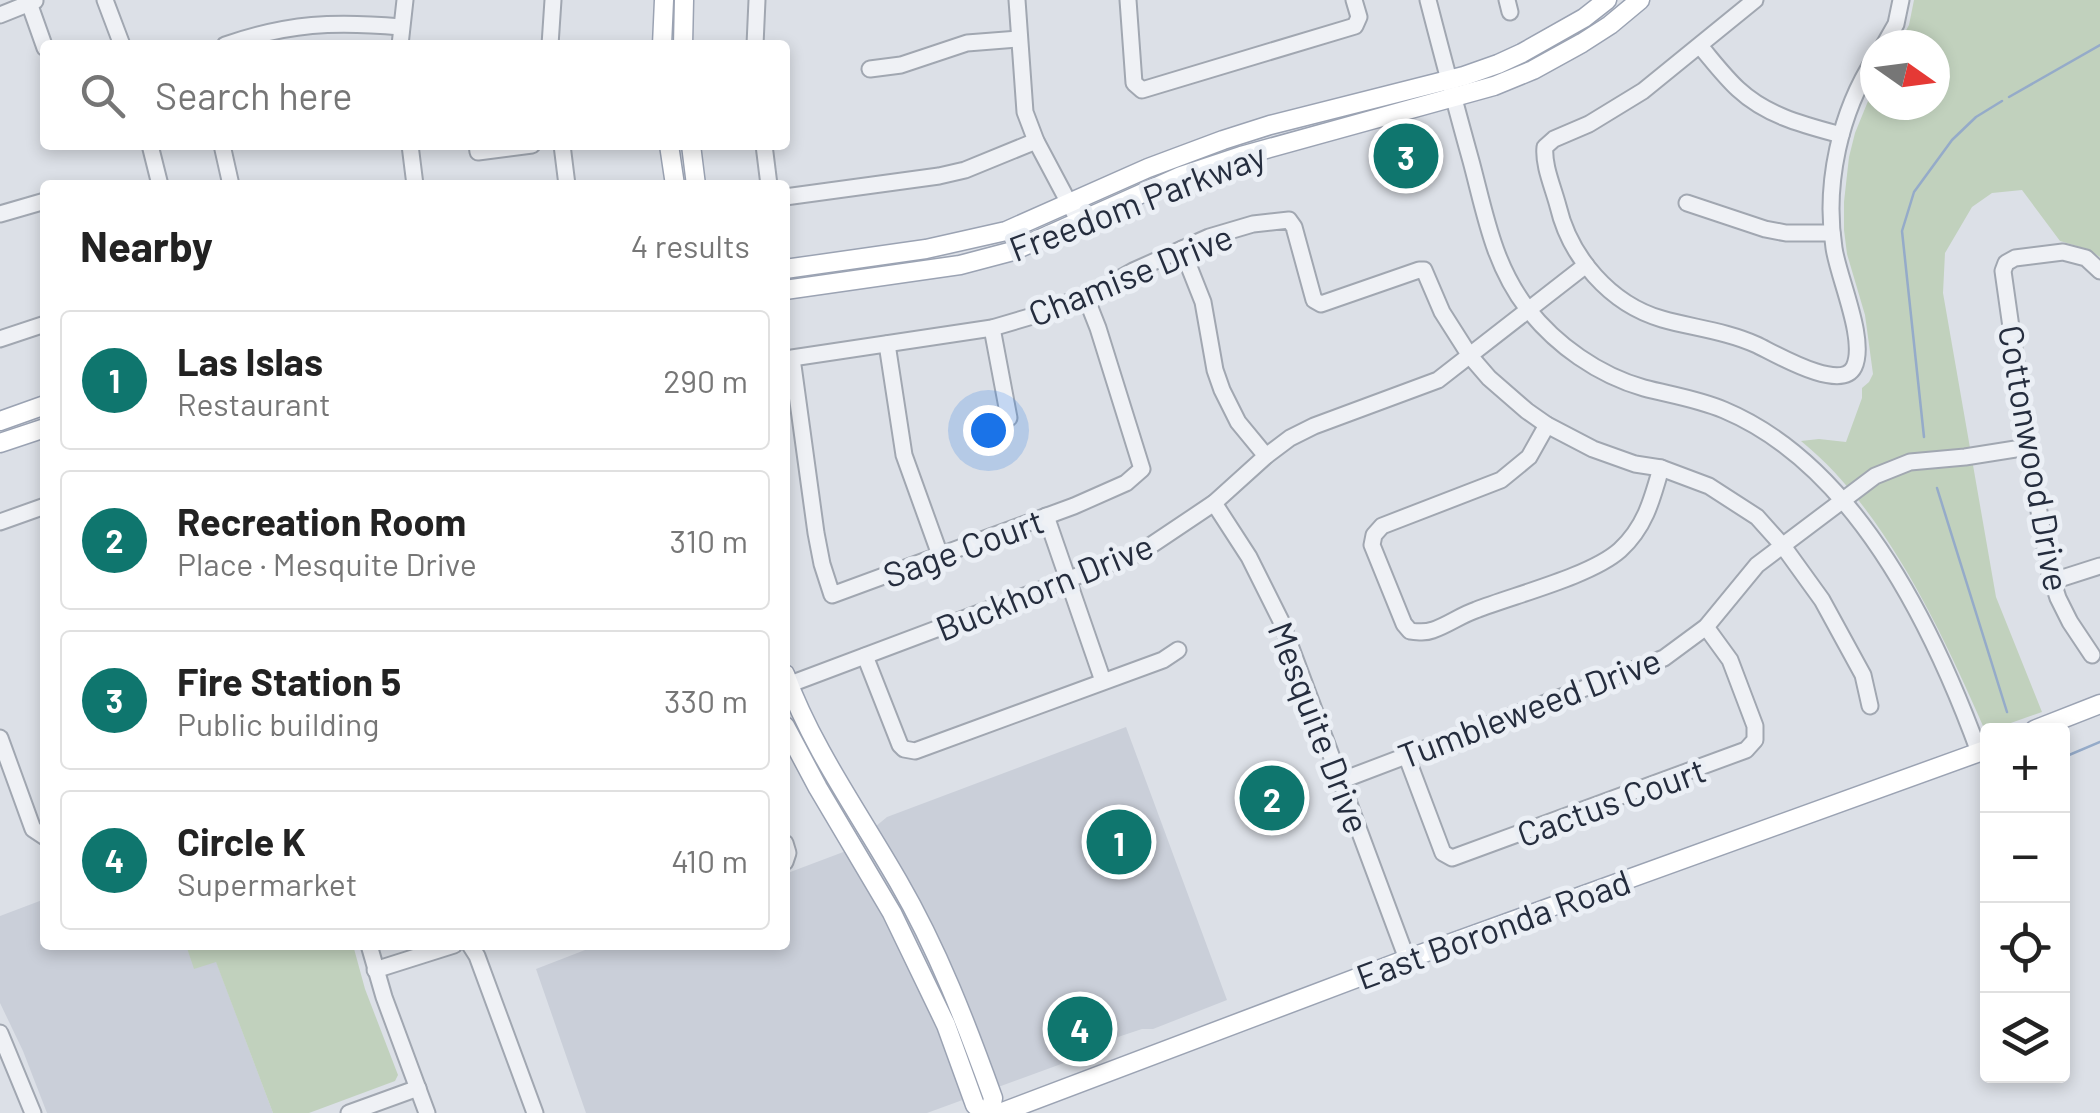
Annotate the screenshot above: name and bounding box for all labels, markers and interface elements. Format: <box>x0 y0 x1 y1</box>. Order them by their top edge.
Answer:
north arrow <box>1860 30 1950 120</box>
search box <box>40 40 790 150</box>
icon: search <box>75 68 130 123</box>
text: Search here <box>155 72 353 118</box>
pin: 3 <box>1374 118 1438 194</box>
street label: Freedom Parkway <box>1003 133 1271 269</box>
street label: Chamise Drive <box>1022 214 1238 334</box>
text: Nearby <box>80 220 213 270</box>
text: 4 results <box>631 226 750 264</box>
street label: Cottonwood Drive <box>1991 322 2079 594</box>
text: Las Islas <box>177 338 323 384</box>
text: 1 <box>109 361 120 399</box>
text: 290 m <box>663 361 748 399</box>
text: Restaurant <box>177 384 331 422</box>
your location <box>963 405 1014 456</box>
text: Recreation Room <box>177 498 466 544</box>
street label: Sage Court <box>877 499 1049 595</box>
text: 2 <box>106 521 123 559</box>
text: 310 m <box>670 521 748 559</box>
street label: Buckhorn Drive <box>929 523 1159 649</box>
text: Place · Mesquite Drive <box>177 544 477 582</box>
street label: Mesquite Drive <box>1260 615 1380 839</box>
street label: Tumbleweed Drive <box>1392 638 1666 776</box>
text: Fire Station 5 <box>177 658 401 704</box>
text: 3 <box>106 681 123 719</box>
text: 330 m <box>664 681 748 719</box>
text: Public building <box>177 704 379 742</box>
map controls <box>1980 723 2070 1083</box>
button: + <box>1980 723 2070 813</box>
street label: Cactus Court <box>1511 748 1711 854</box>
pin: 2 <box>1240 760 1304 836</box>
pin: 1 <box>1086 804 1152 880</box>
button: − <box>1980 813 2070 903</box>
text: Circle K <box>177 818 306 864</box>
text: 4 <box>105 841 124 879</box>
text: 410 m <box>671 841 748 879</box>
street label: East Boronda Road <box>1350 859 1636 997</box>
text: Supermarket <box>177 864 357 902</box>
button: locate <box>1980 903 2070 993</box>
pin: 4 <box>1048 992 1112 1066</box>
button: layers <box>1980 993 2070 1083</box>

